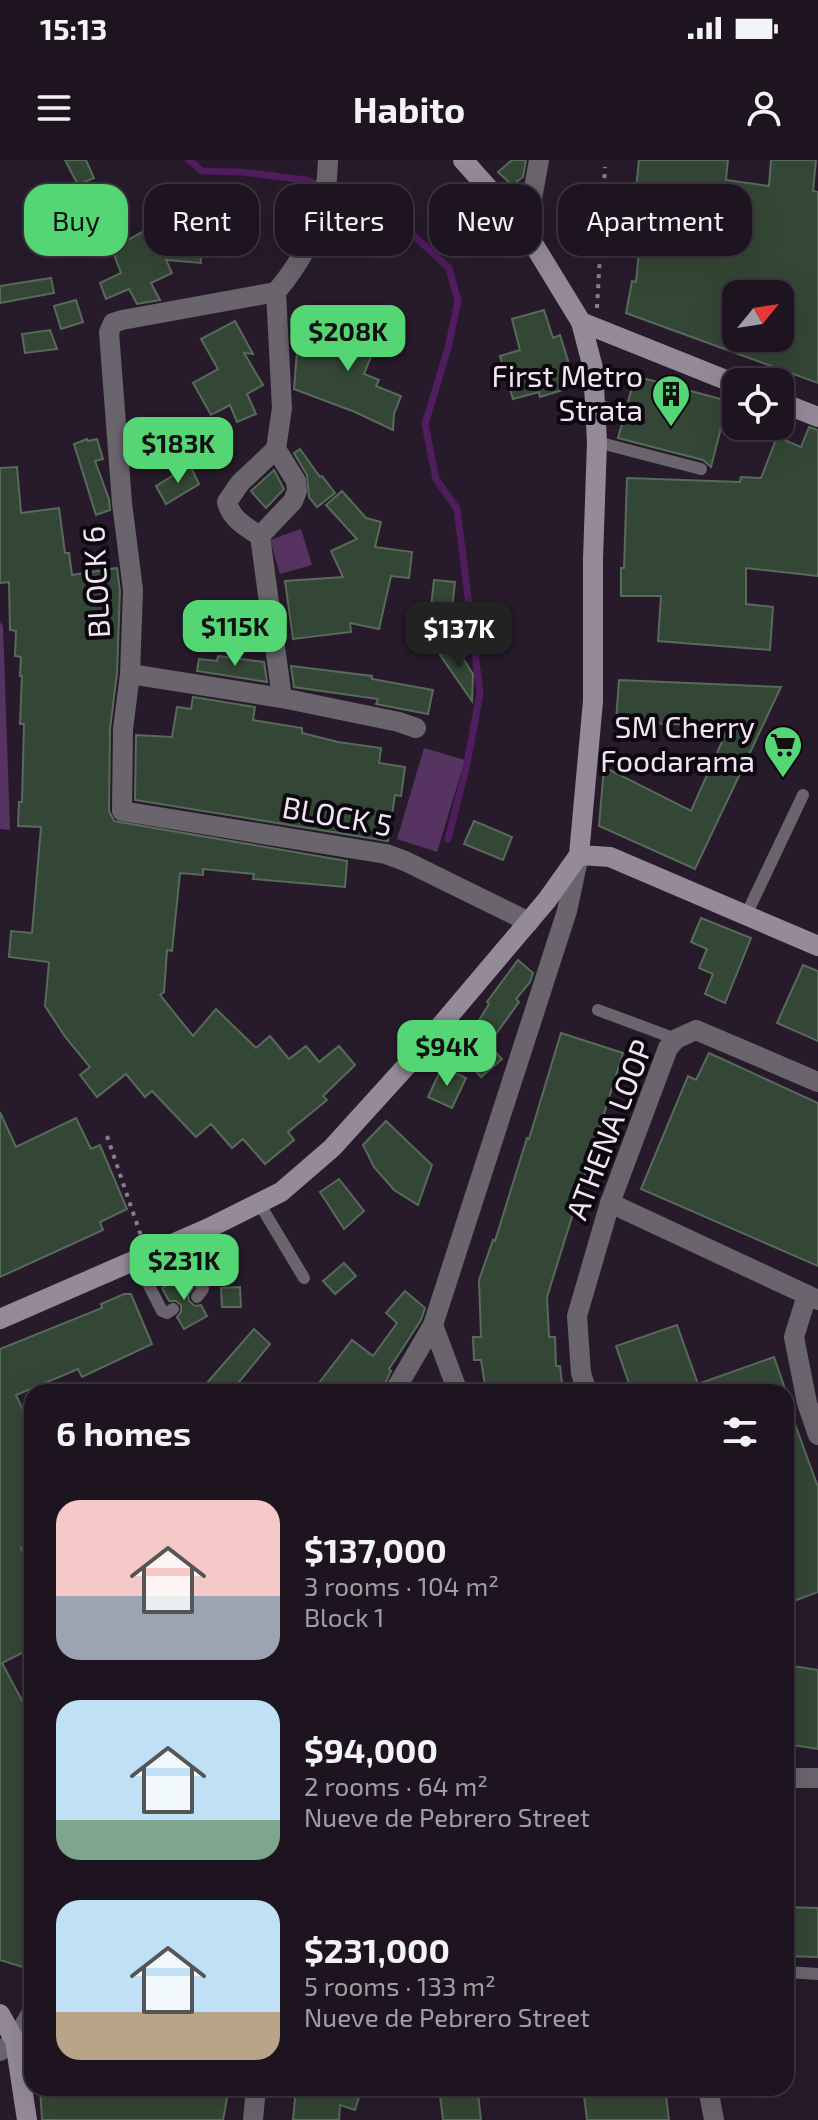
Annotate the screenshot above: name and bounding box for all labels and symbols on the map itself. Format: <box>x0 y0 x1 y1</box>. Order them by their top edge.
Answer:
north arrow <box>722 280 794 352</box>
pin: $208K <box>292 305 404 373</box>
place label: First Metro Strata <box>491 357 643 427</box>
building icon: First Metro Strata <box>650 373 692 428</box>
pin: $183K <box>122 417 234 485</box>
street label: BLOCK 6 <box>74 525 116 639</box>
pin: $115K <box>179 600 291 668</box>
pin: $137K <box>403 602 515 670</box>
place label: SM Cherry Foodarama <box>600 708 755 778</box>
supermarket icon: SM Cherry Foodarama <box>762 724 804 779</box>
street label: BLOCK 5 <box>280 788 395 842</box>
pin: $94K <box>400 1020 494 1088</box>
street label: ATHENA LOOP <box>557 1034 659 1224</box>
pin: $231K <box>128 1234 240 1302</box>

